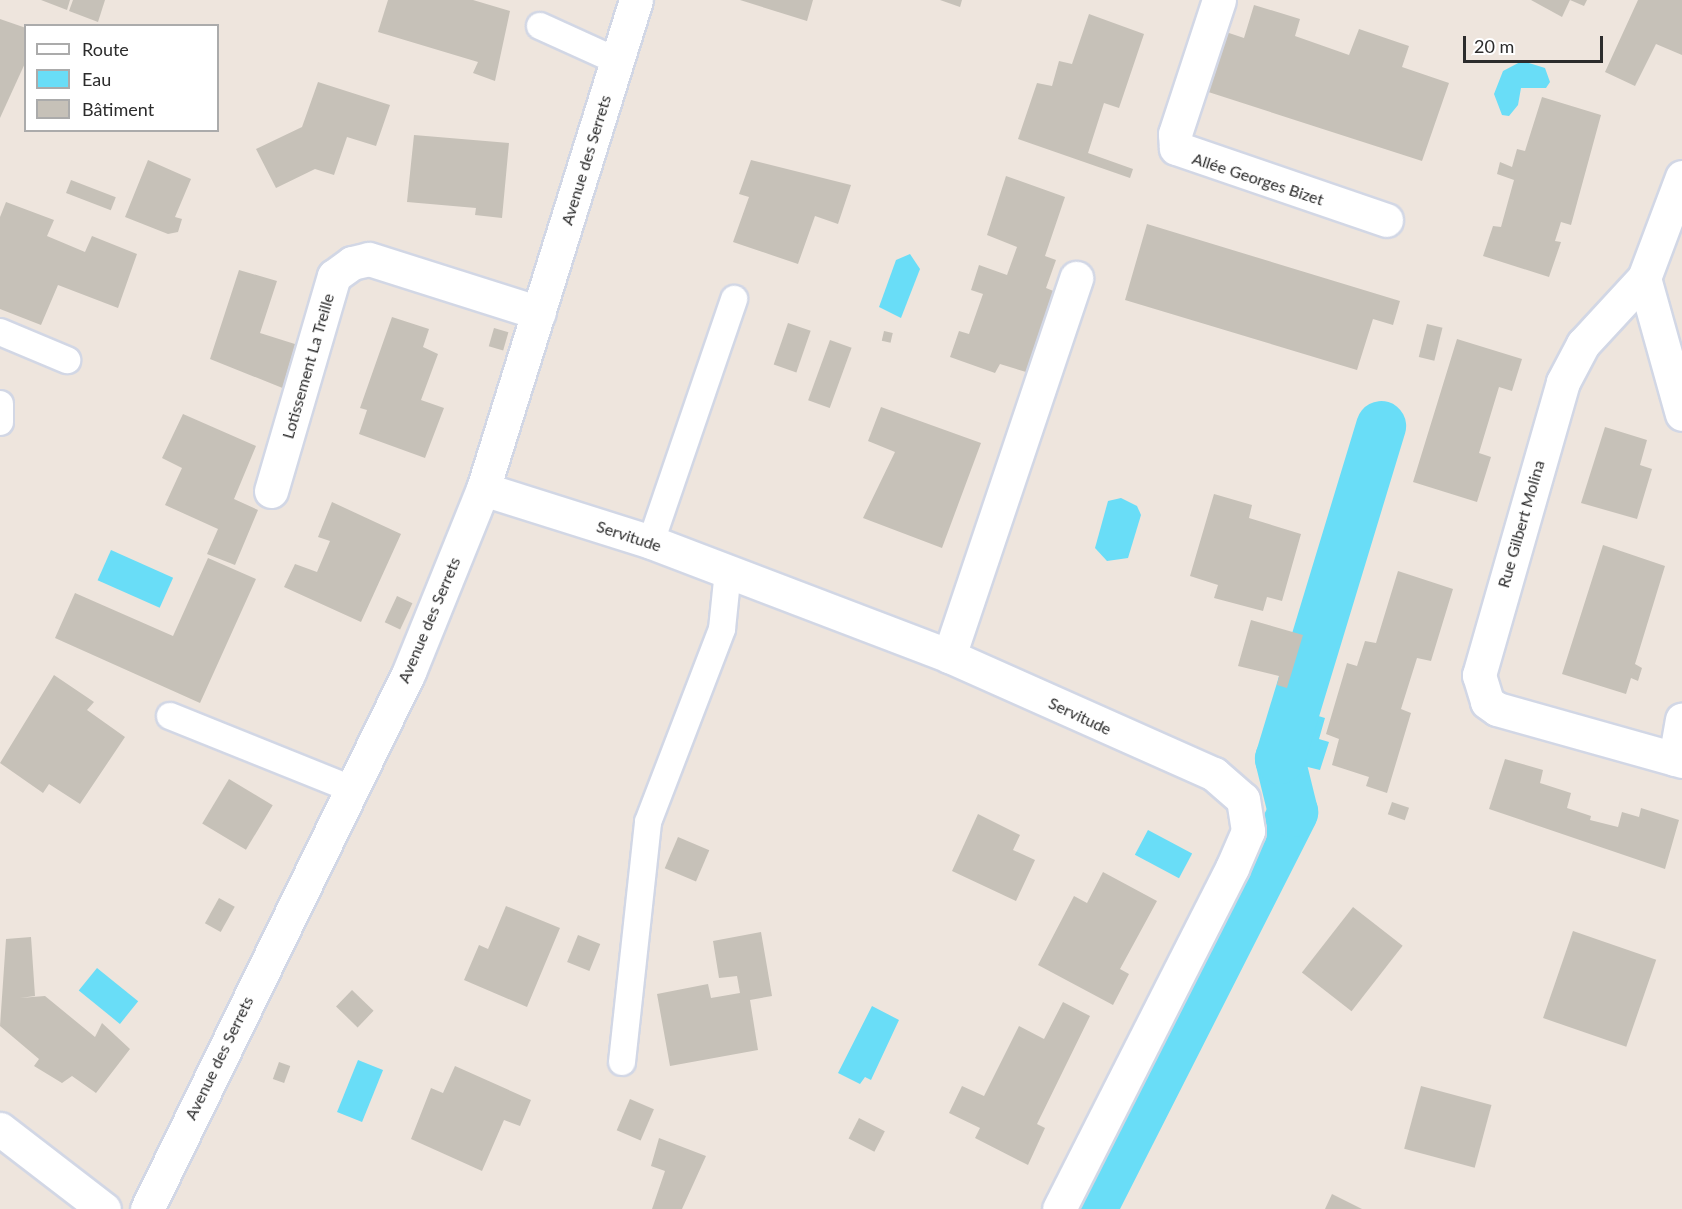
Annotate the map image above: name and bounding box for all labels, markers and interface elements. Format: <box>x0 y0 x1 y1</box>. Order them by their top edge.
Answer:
legend <box>24 24 219 132</box>
scale bar <box>1466 24 1606 62</box>
text: 20 m <box>1474 35 1514 57</box>
text: Route <box>82 38 129 60</box>
text: Eau <box>82 68 111 90</box>
street label: Avenue des Serrets <box>557 93 615 227</box>
text: Bâtiment <box>82 98 154 120</box>
street label: Allée Georges Bizet <box>1190 149 1326 209</box>
street label: Lotissement La Treille <box>278 291 338 441</box>
street label: Rue Gilbert Molina <box>1494 458 1548 590</box>
street label: Servitude <box>594 517 664 555</box>
street label: Avenue des Serrets <box>394 554 464 686</box>
street label: Servitude <box>1046 693 1114 739</box>
street label: Avenue des Serrets <box>181 993 257 1123</box>

